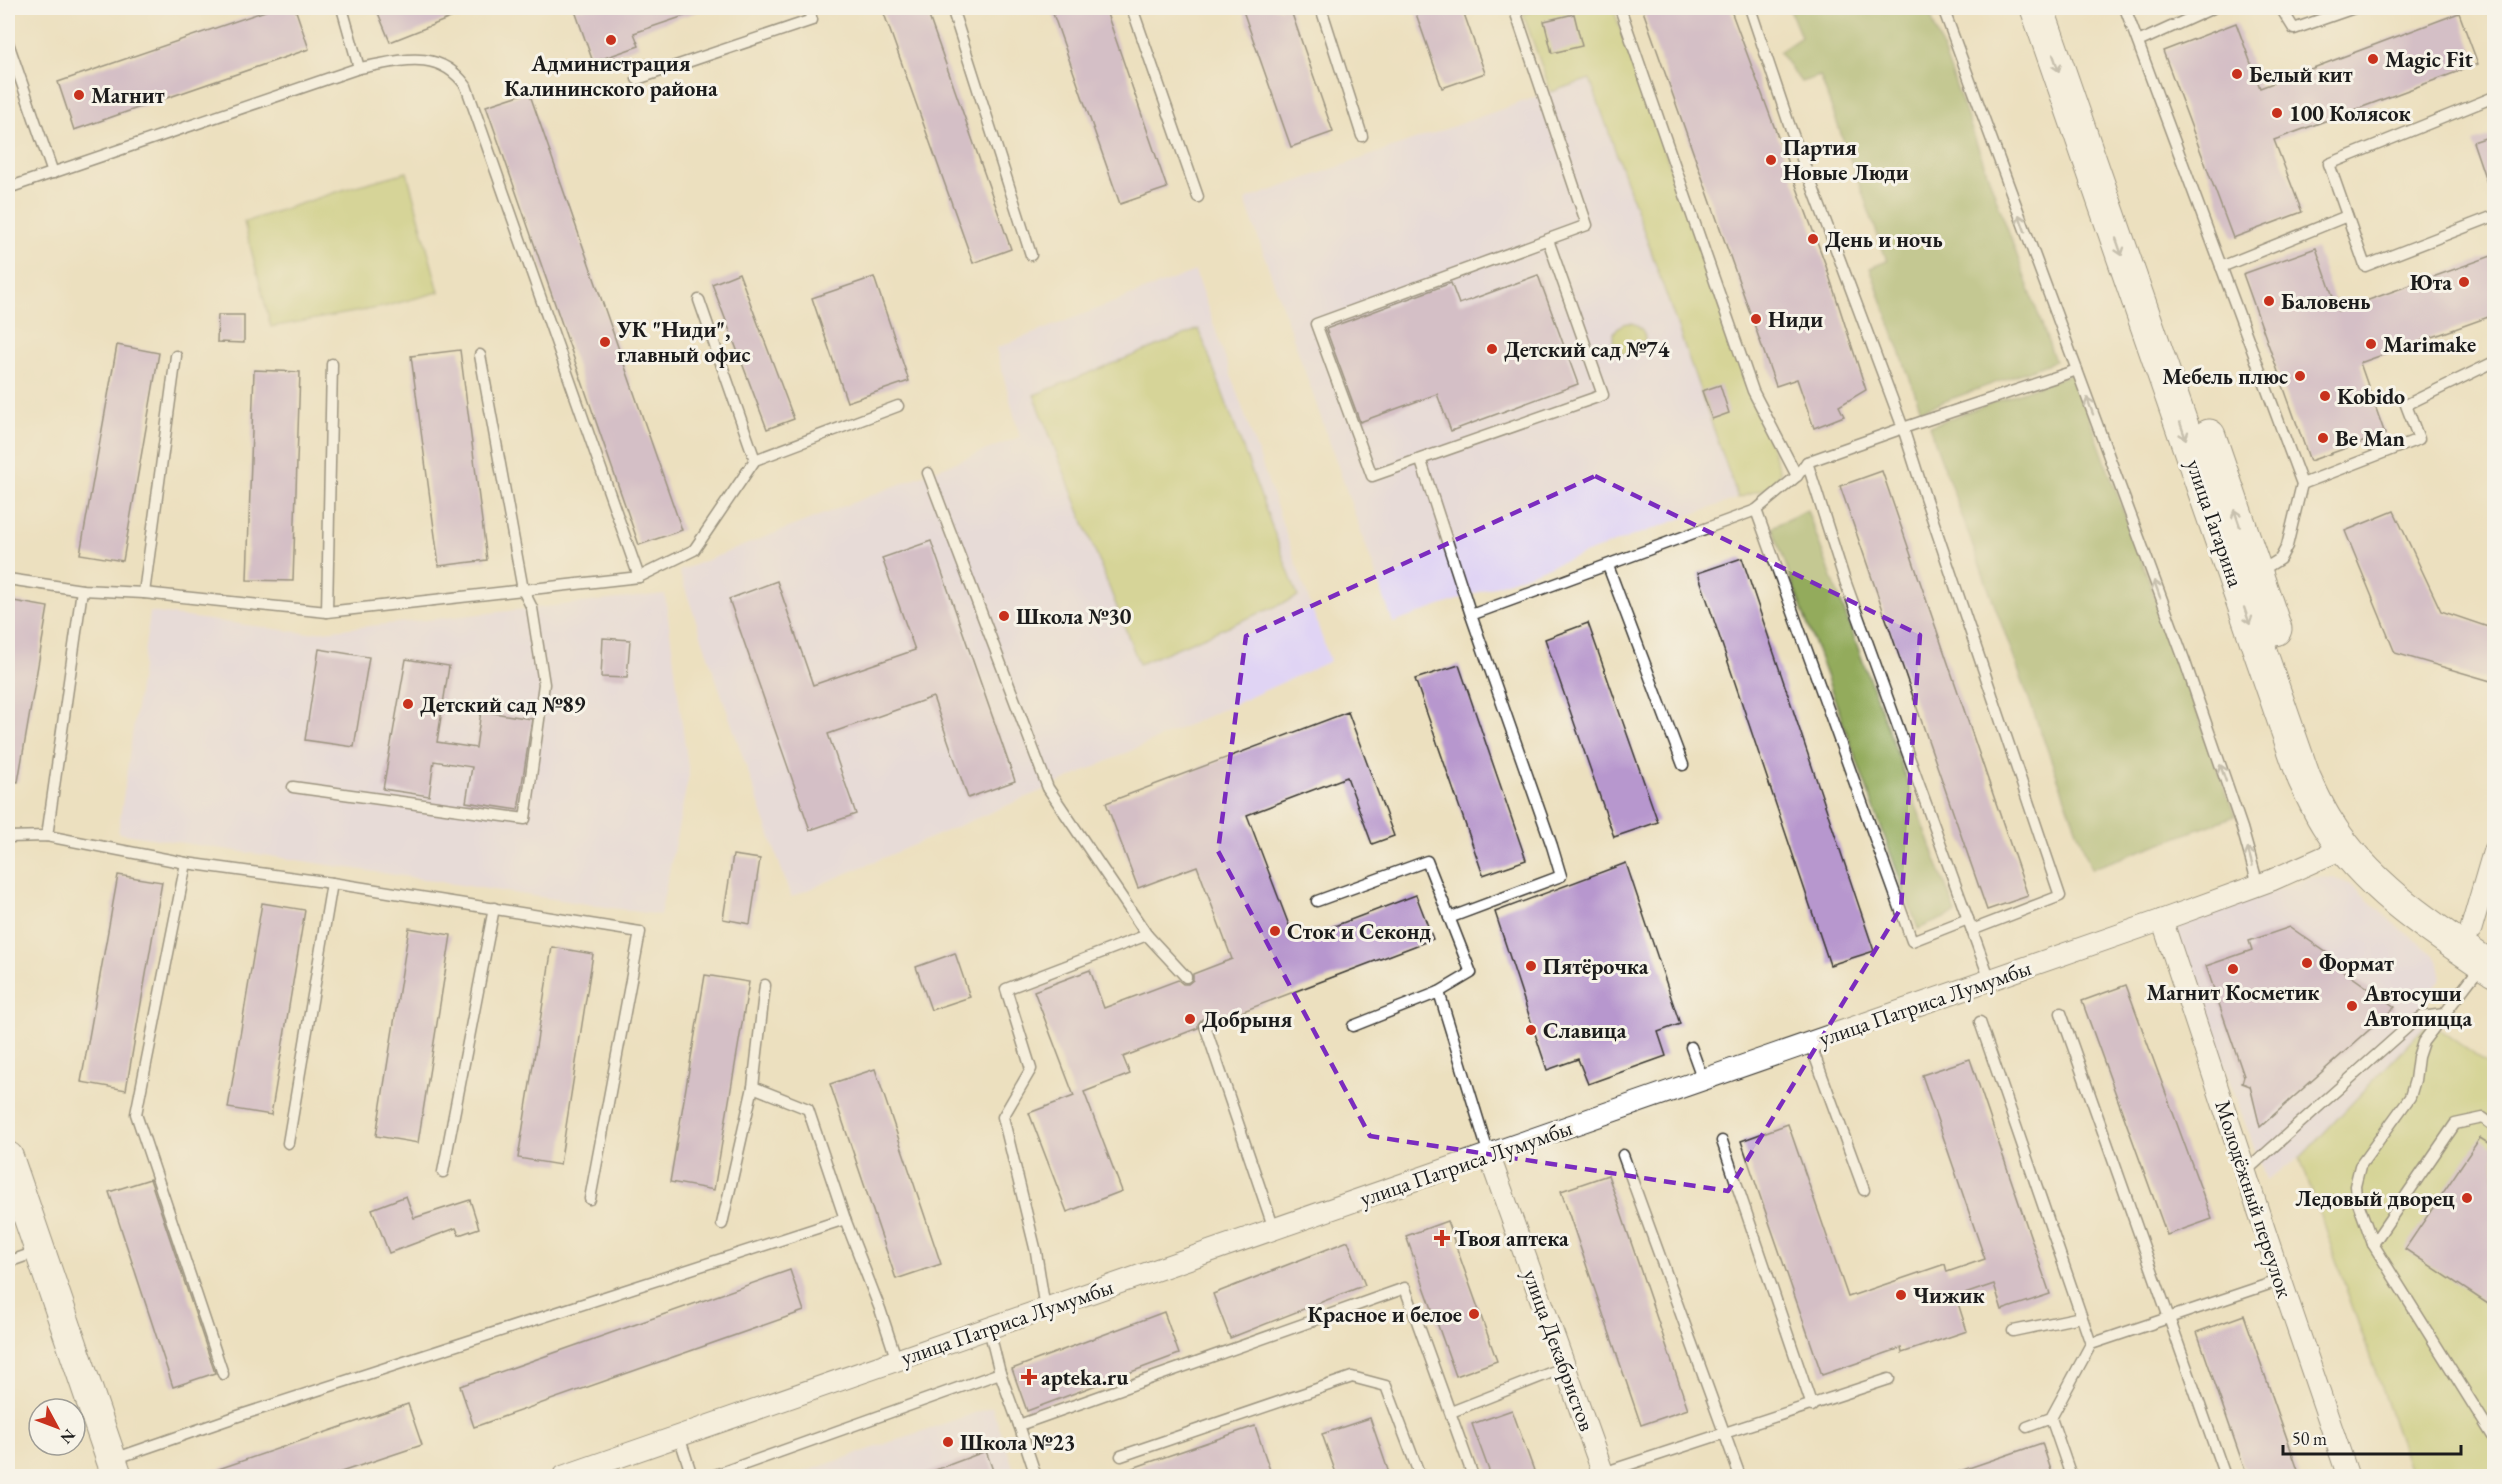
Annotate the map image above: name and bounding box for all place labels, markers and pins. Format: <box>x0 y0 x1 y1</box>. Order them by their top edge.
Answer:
marker: Администрация Калининского района <box>604 33 618 47</box>
place label: Magic Fit <box>2385 45 2474 74</box>
place label: Администрация Калининского района <box>504 49 718 103</box>
marker: Magic Fit <box>2366 52 2380 66</box>
place label: Белый кит <box>2249 60 2353 89</box>
marker: Белый кит <box>2230 67 2244 81</box>
place label: Магнит <box>91 81 165 110</box>
marker: Магнит <box>72 88 86 102</box>
place label: 100 Колясок <box>2289 99 2412 128</box>
marker: 100 Колясок <box>2270 106 2284 120</box>
place label: Партия Новые Люди <box>1783 133 1909 187</box>
marker: Партия Новые Люди <box>1764 153 1778 167</box>
place label: День и ночь <box>1825 225 1943 254</box>
marker: День и ночь <box>1806 232 1820 246</box>
place label: Юта <box>2410 268 2452 297</box>
marker: Юта <box>2457 275 2471 289</box>
place label: Баловень <box>2281 287 2371 316</box>
marker: Баловень <box>2262 294 2276 308</box>
place label: Ниди <box>1768 305 1823 334</box>
marker: Ниди <box>1749 312 1763 326</box>
place label: УК "Ниди", главный офис <box>616 315 751 369</box>
place label: Marimake <box>2383 330 2476 359</box>
marker: УК "Ниди", главный офис <box>598 335 612 349</box>
place label: Детский сад №74 <box>1504 335 1670 364</box>
marker: Marimake <box>2364 337 2378 351</box>
marker: Детский сад №74 <box>1485 342 1499 356</box>
place label: Мебель плюс <box>2162 362 2288 391</box>
marker: Мебель плюс <box>2293 369 2307 383</box>
place label: Kobido <box>2337 382 2405 411</box>
marker: Kobido <box>2318 389 2332 403</box>
place label: Be Man <box>2335 424 2406 453</box>
marker: Be Man <box>2316 431 2330 445</box>
place label: Школа №30 <box>1016 602 1132 631</box>
marker: Школа №30 <box>997 609 1011 623</box>
place label: Детский сад №89 <box>420 690 586 719</box>
marker: Детский сад №89 <box>401 697 415 711</box>
place label: Сток и Секонд <box>1287 917 1431 946</box>
marker: Сток и Секонд <box>1268 924 1282 938</box>
place label: Формат <box>2319 949 2394 978</box>
place label: Пятёрочка <box>1543 952 1649 981</box>
marker: Формат <box>2300 956 2314 970</box>
marker: Пятёрочка <box>1524 959 1538 973</box>
marker: Магнит Косметик <box>2226 962 2240 976</box>
place label: Магнит Косметик <box>2147 978 2320 1007</box>
place label: Автосуши Автопицца <box>2363 979 2473 1033</box>
marker: Автосуши Автопицца <box>2345 999 2359 1013</box>
place label: Добрыня <box>1202 1005 1293 1034</box>
marker: Добрыня <box>1183 1012 1197 1026</box>
place label: Славица <box>1543 1016 1627 1045</box>
marker: Славица <box>1524 1023 1538 1037</box>
place label: Ледовый дворец <box>2295 1184 2455 1213</box>
marker: Ледовый дворец <box>2460 1191 2474 1205</box>
place label: Твоя аптека <box>1454 1224 1569 1253</box>
marker: Твоя аптека <box>1435 1231 1449 1245</box>
place label: Чижик <box>1913 1281 1986 1310</box>
marker: Чижик <box>1894 1288 1908 1302</box>
place label: Красное и белое <box>1307 1300 1462 1329</box>
marker: Красное и белое <box>1467 1307 1481 1321</box>
place label: apteka.ru <box>1041 1363 1128 1392</box>
marker: apteka.ru <box>1022 1370 1036 1384</box>
place label: Школа №23 <box>960 1428 1075 1457</box>
marker: Школа №23 <box>941 1435 955 1449</box>

